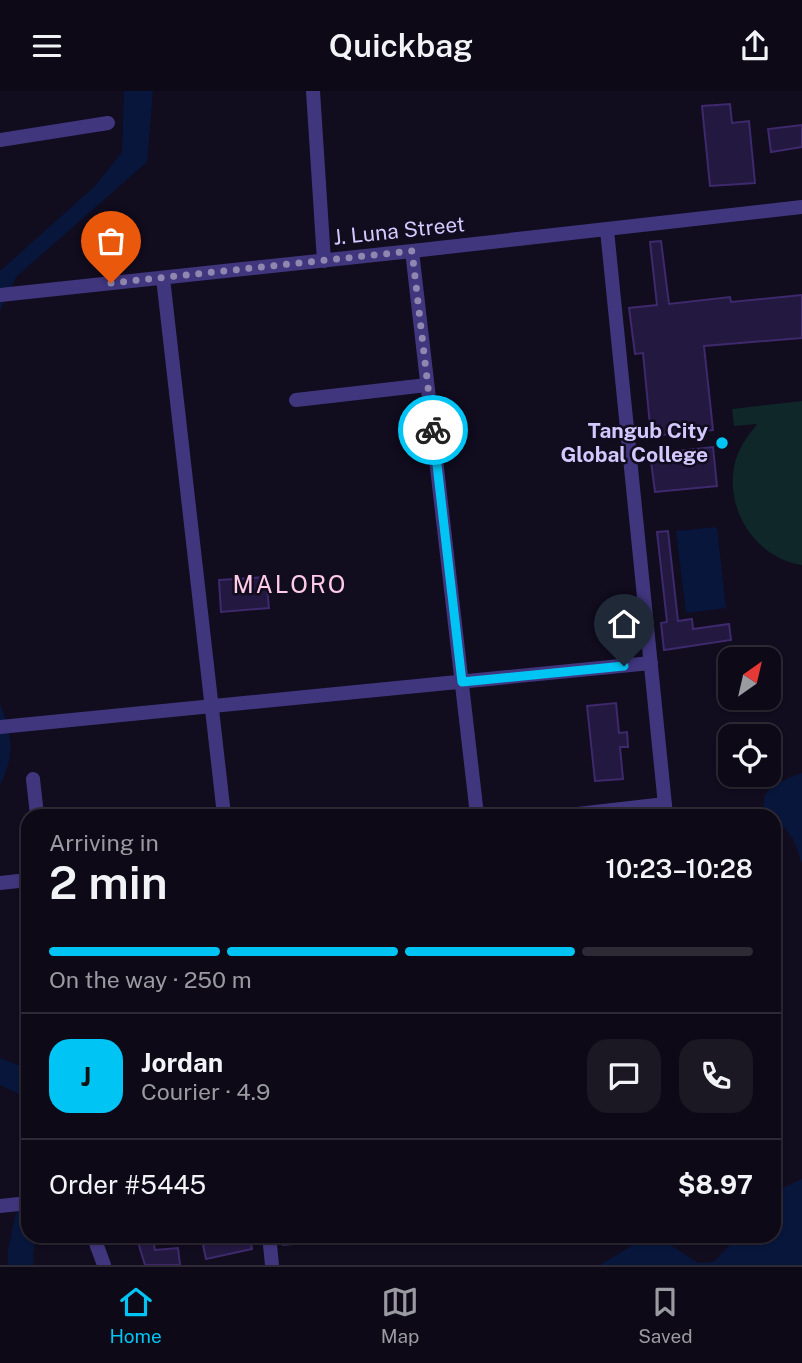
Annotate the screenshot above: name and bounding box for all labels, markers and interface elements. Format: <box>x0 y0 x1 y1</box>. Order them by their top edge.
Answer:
icon: menu <box>28 27 66 65</box>
text: Quickbag <box>329 27 473 64</box>
icon: share <box>736 27 774 65</box>
pin <box>81 211 141 283</box>
street label: J. Luna Street <box>332 211 466 250</box>
icon: bag <box>92 222 130 260</box>
courier <box>398 395 468 465</box>
icon: bike <box>414 411 452 449</box>
place label: Tangub City Global College <box>560 418 708 467</box>
marker: Tangub City Global College <box>714 435 730 451</box>
district label: MALORO <box>233 570 347 598</box>
pin <box>594 594 654 666</box>
icon: home <box>605 605 643 643</box>
north arrow <box>718 647 780 711</box>
map controls <box>718 647 781 787</box>
button: locate <box>718 724 781 787</box>
text: Arriving in <box>49 829 159 856</box>
text: 10:23–10:28 <box>605 853 753 884</box>
text: 2 min <box>49 855 168 909</box>
text: On the way · 250 m <box>49 966 252 993</box>
button: chat <box>587 1039 661 1113</box>
button: phone <box>679 1039 753 1113</box>
text: Jordan <box>141 1047 223 1078</box>
text: J <box>81 1061 91 1092</box>
text: Courier · 4.9 <box>141 1078 270 1105</box>
text: Order #5445 <box>49 1169 206 1200</box>
text: $8.97 <box>678 1169 753 1200</box>
tab: Home <box>109 1283 162 1347</box>
tab: Map <box>381 1283 419 1347</box>
tab: Saved <box>638 1283 693 1347</box>

